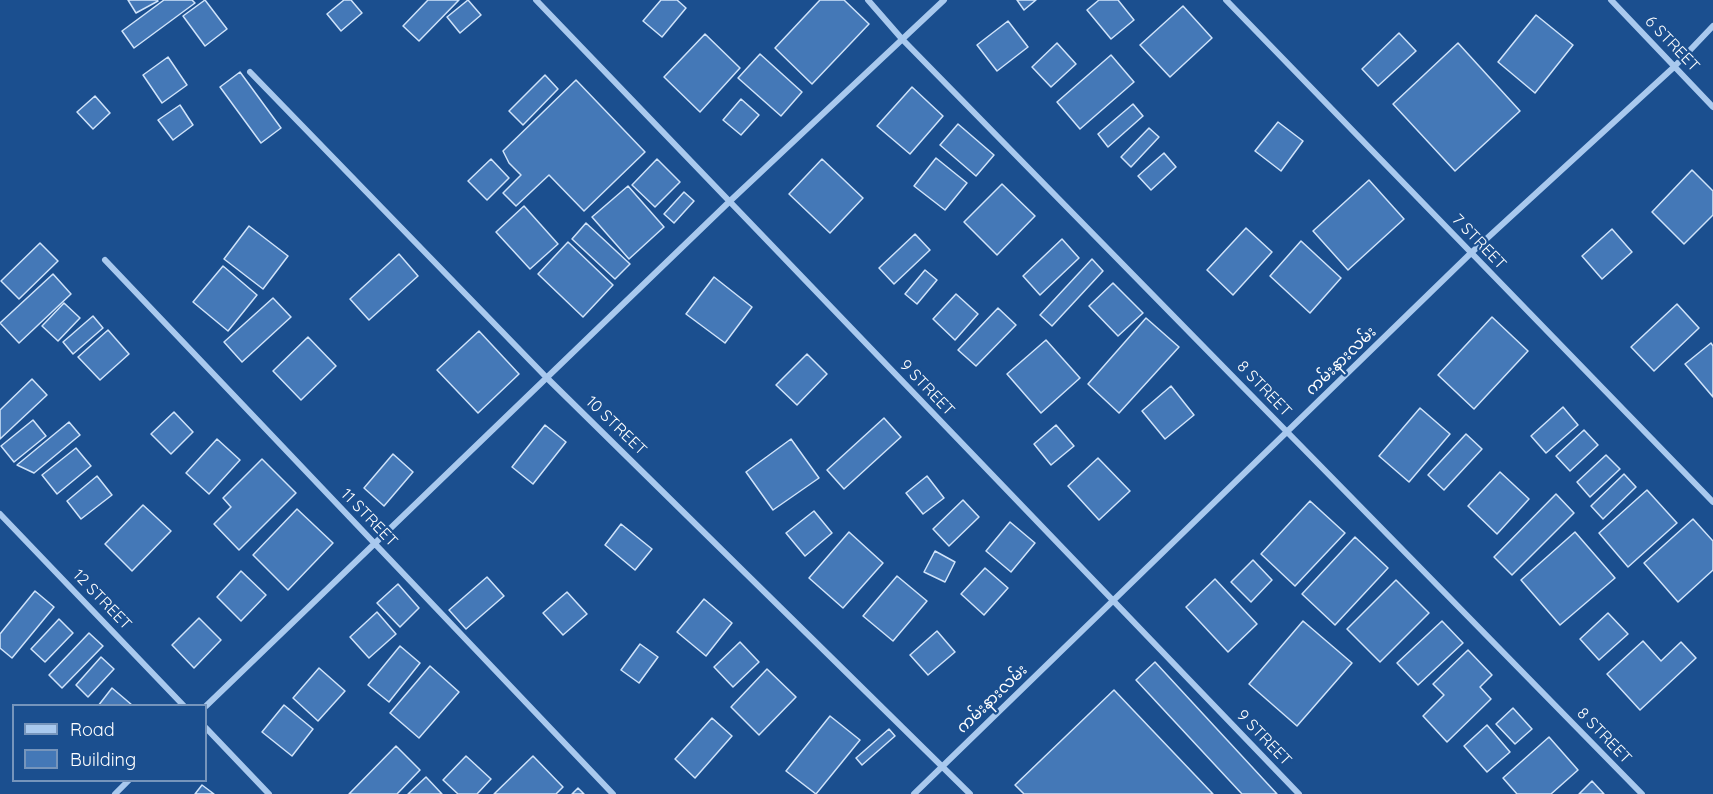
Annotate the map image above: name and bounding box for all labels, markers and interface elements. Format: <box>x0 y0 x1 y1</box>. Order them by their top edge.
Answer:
street label: 6 STREET <box>1641 12 1703 76</box>
street label: 7 STREET <box>1448 210 1510 274</box>
street label: ကမ်းနားလမ်း <box>1302 323 1380 399</box>
street label: 9 STREET <box>896 356 958 420</box>
street label: 8 STREET <box>1233 357 1295 421</box>
street label: 10 STREET <box>582 392 650 460</box>
street label: 11 STREET <box>337 485 401 551</box>
street label: 12 STREET <box>69 566 135 634</box>
street label: ကမ်းနားလမ်း <box>953 661 1031 737</box>
legend <box>12 704 207 782</box>
street label: 8 STREET <box>1573 704 1635 768</box>
street label: 9 STREET <box>1233 706 1295 770</box>
text: Road <box>70 718 115 741</box>
text: Building <box>70 748 136 771</box>

